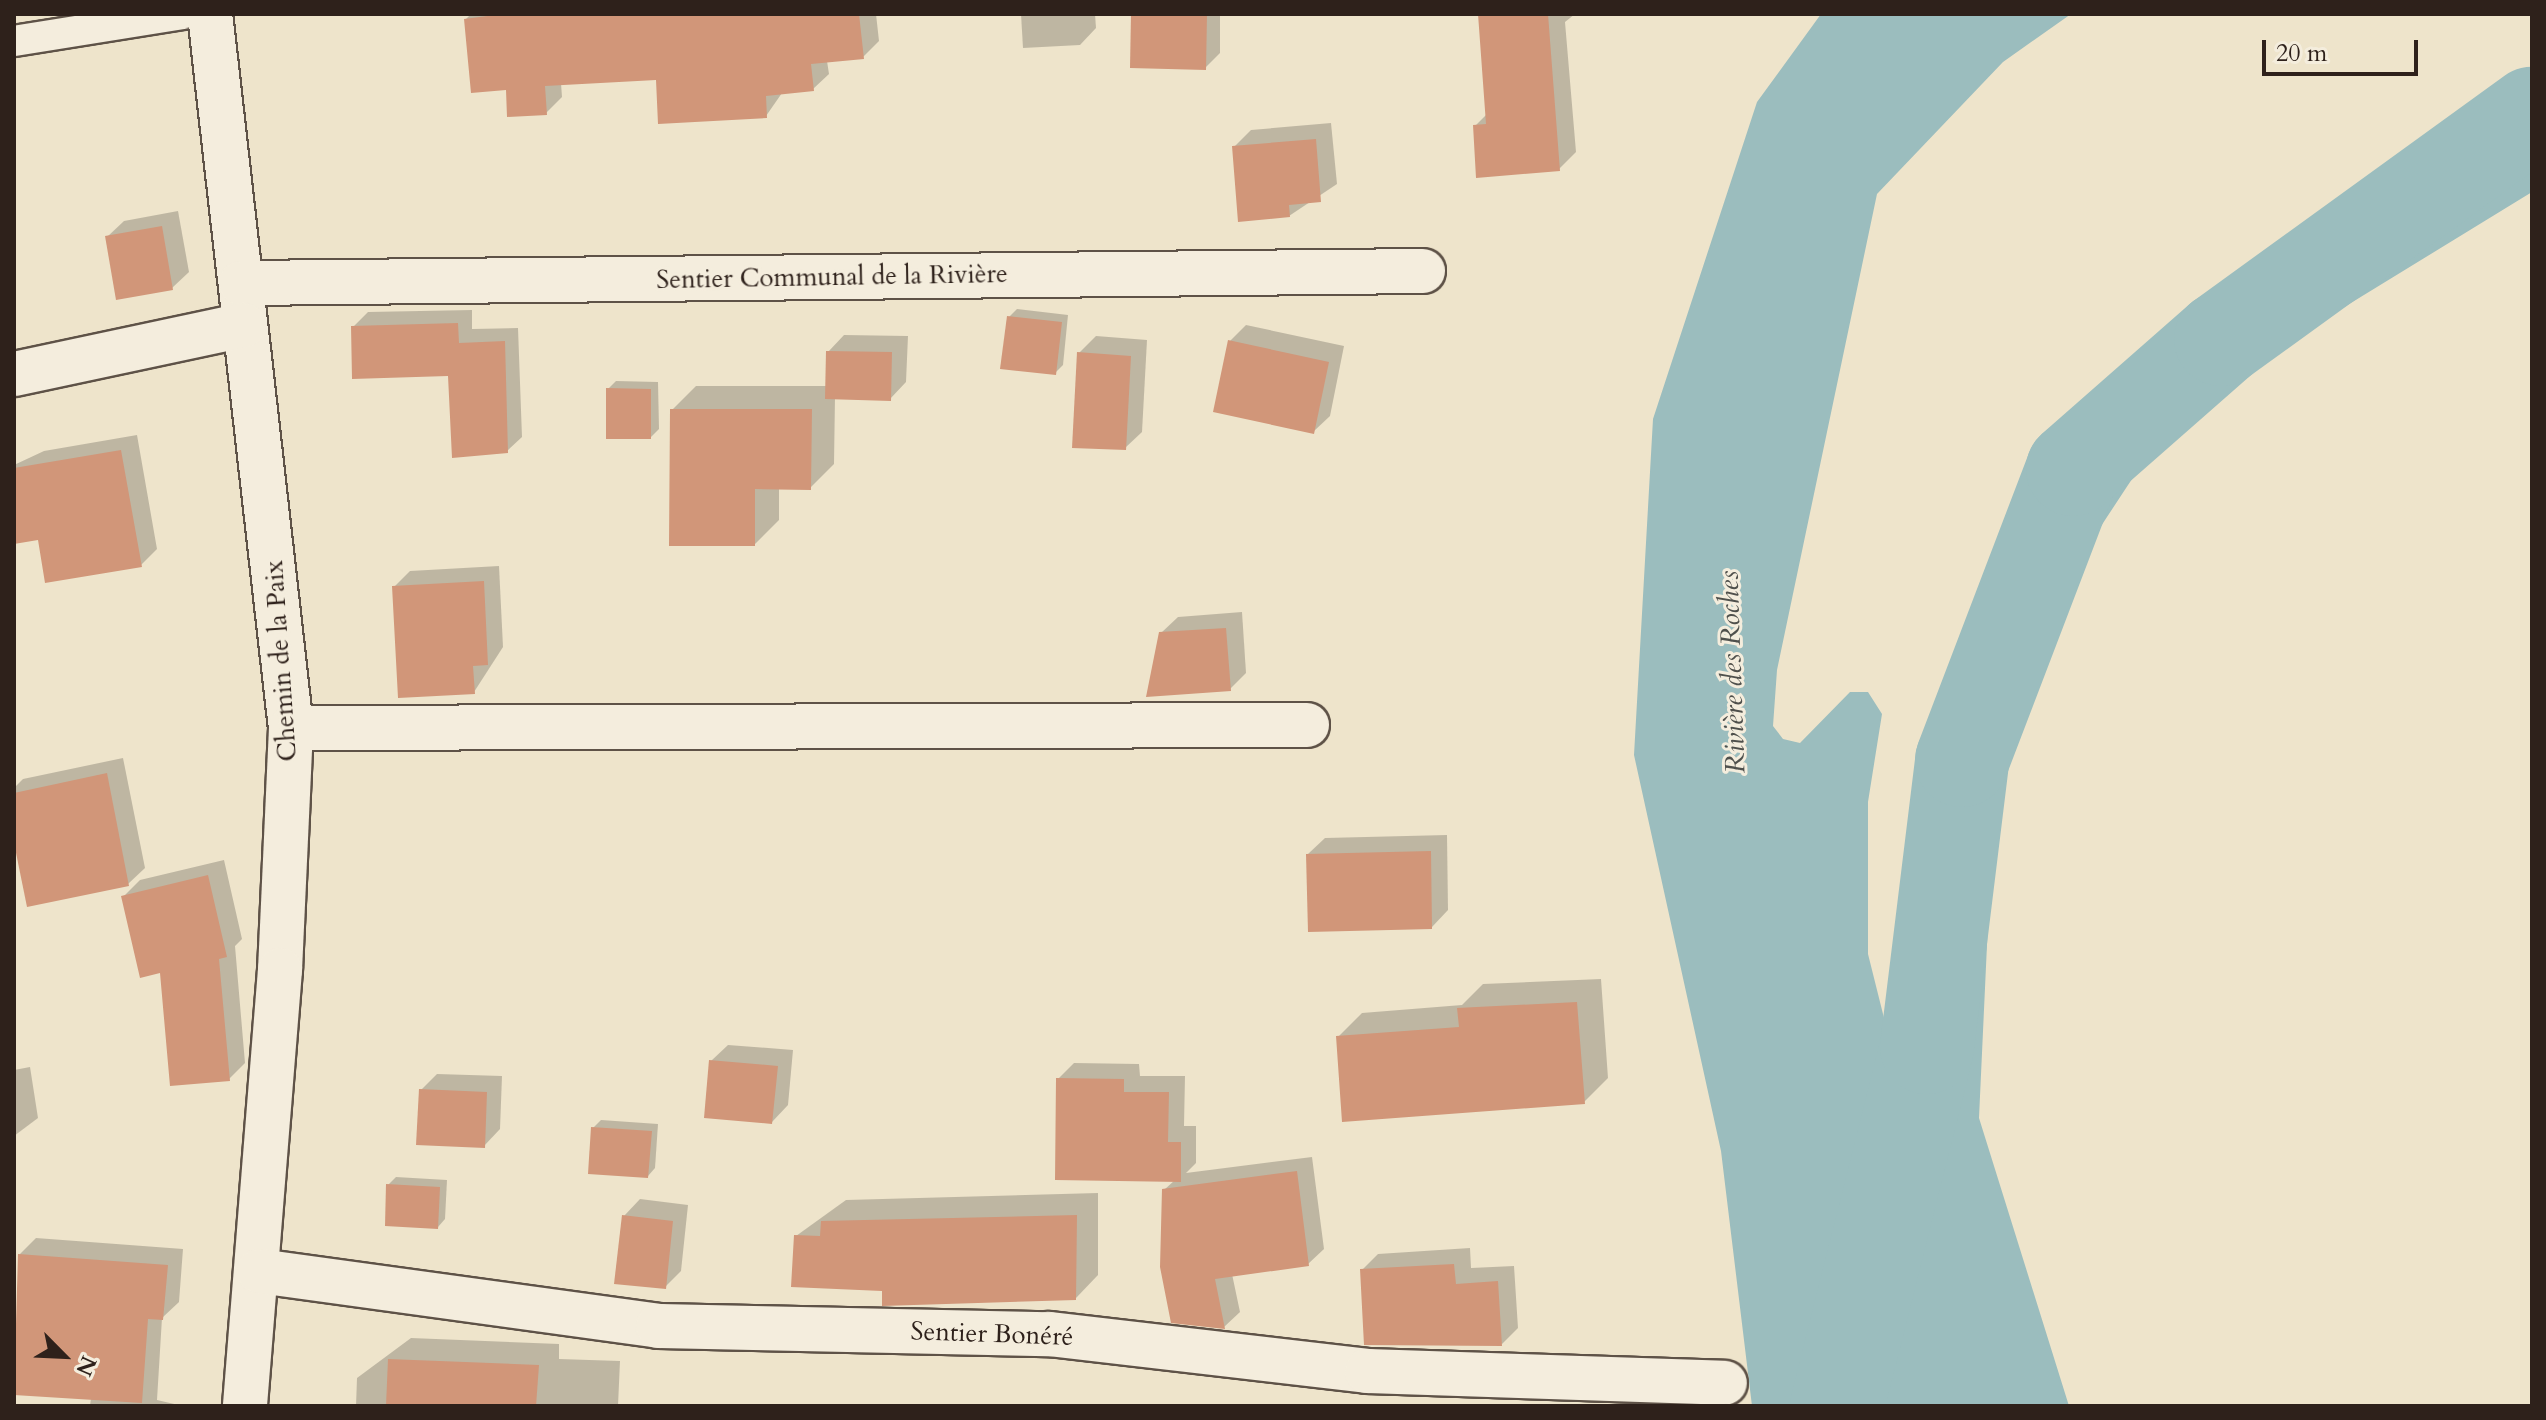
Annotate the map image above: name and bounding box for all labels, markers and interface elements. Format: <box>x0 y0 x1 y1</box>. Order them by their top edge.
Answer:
scale bar <box>2266 24 2422 74</box>
text: 20 m <box>2276 37 2327 70</box>
street label: Sentier Communal de la Rivière <box>656 258 1008 296</box>
street label: Chemin de la Paix <box>258 560 304 762</box>
water label: Rivière des Roches <box>1712 570 1752 774</box>
north arrow <box>24 1316 104 1396</box>
street label: Sentier Bonéré <box>910 1316 1074 1352</box>
text: N <box>68 1351 104 1381</box>

